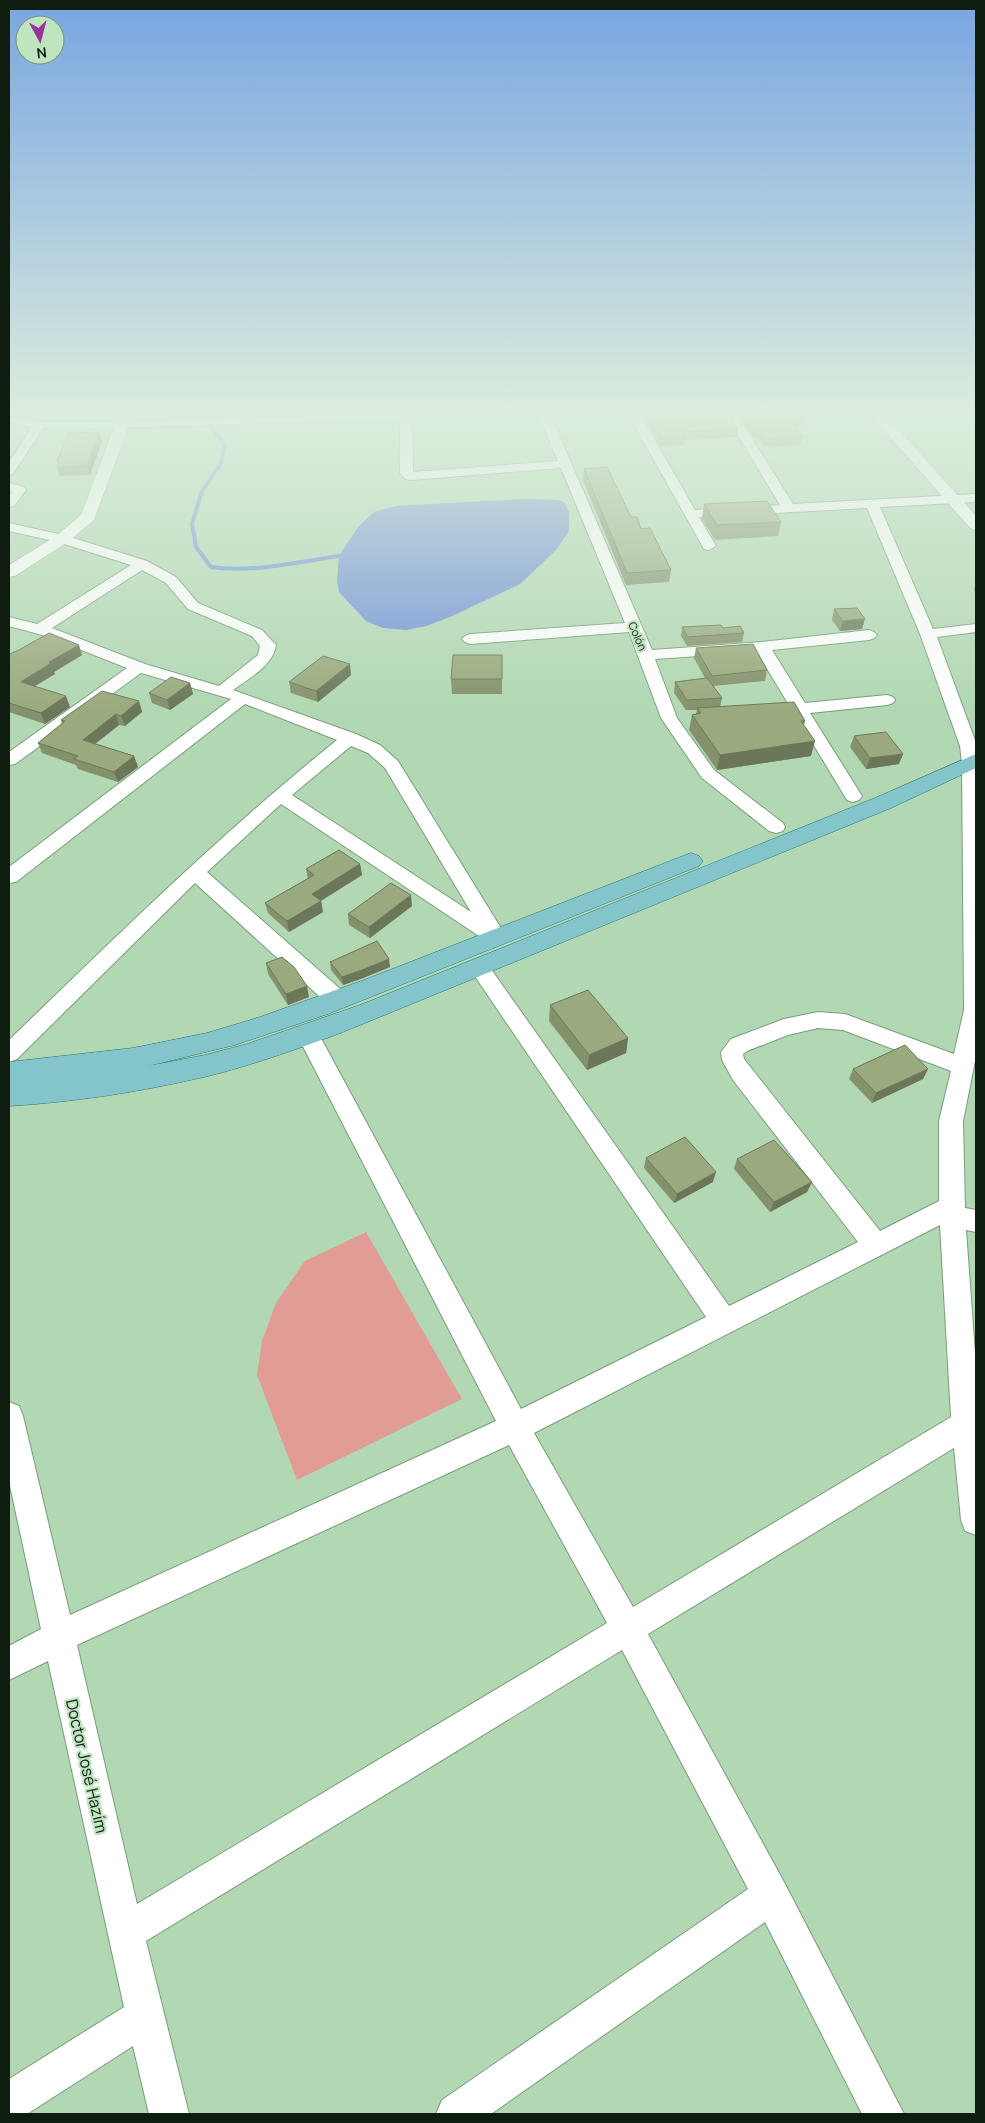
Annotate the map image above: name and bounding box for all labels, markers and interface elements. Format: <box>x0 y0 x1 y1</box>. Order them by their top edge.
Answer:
north arrow <box>15 15 65 65</box>
text: N <box>35 43 48 63</box>
street label: Colón <box>625 619 651 653</box>
street label: Doctor José Hazím <box>61 1697 113 1835</box>

